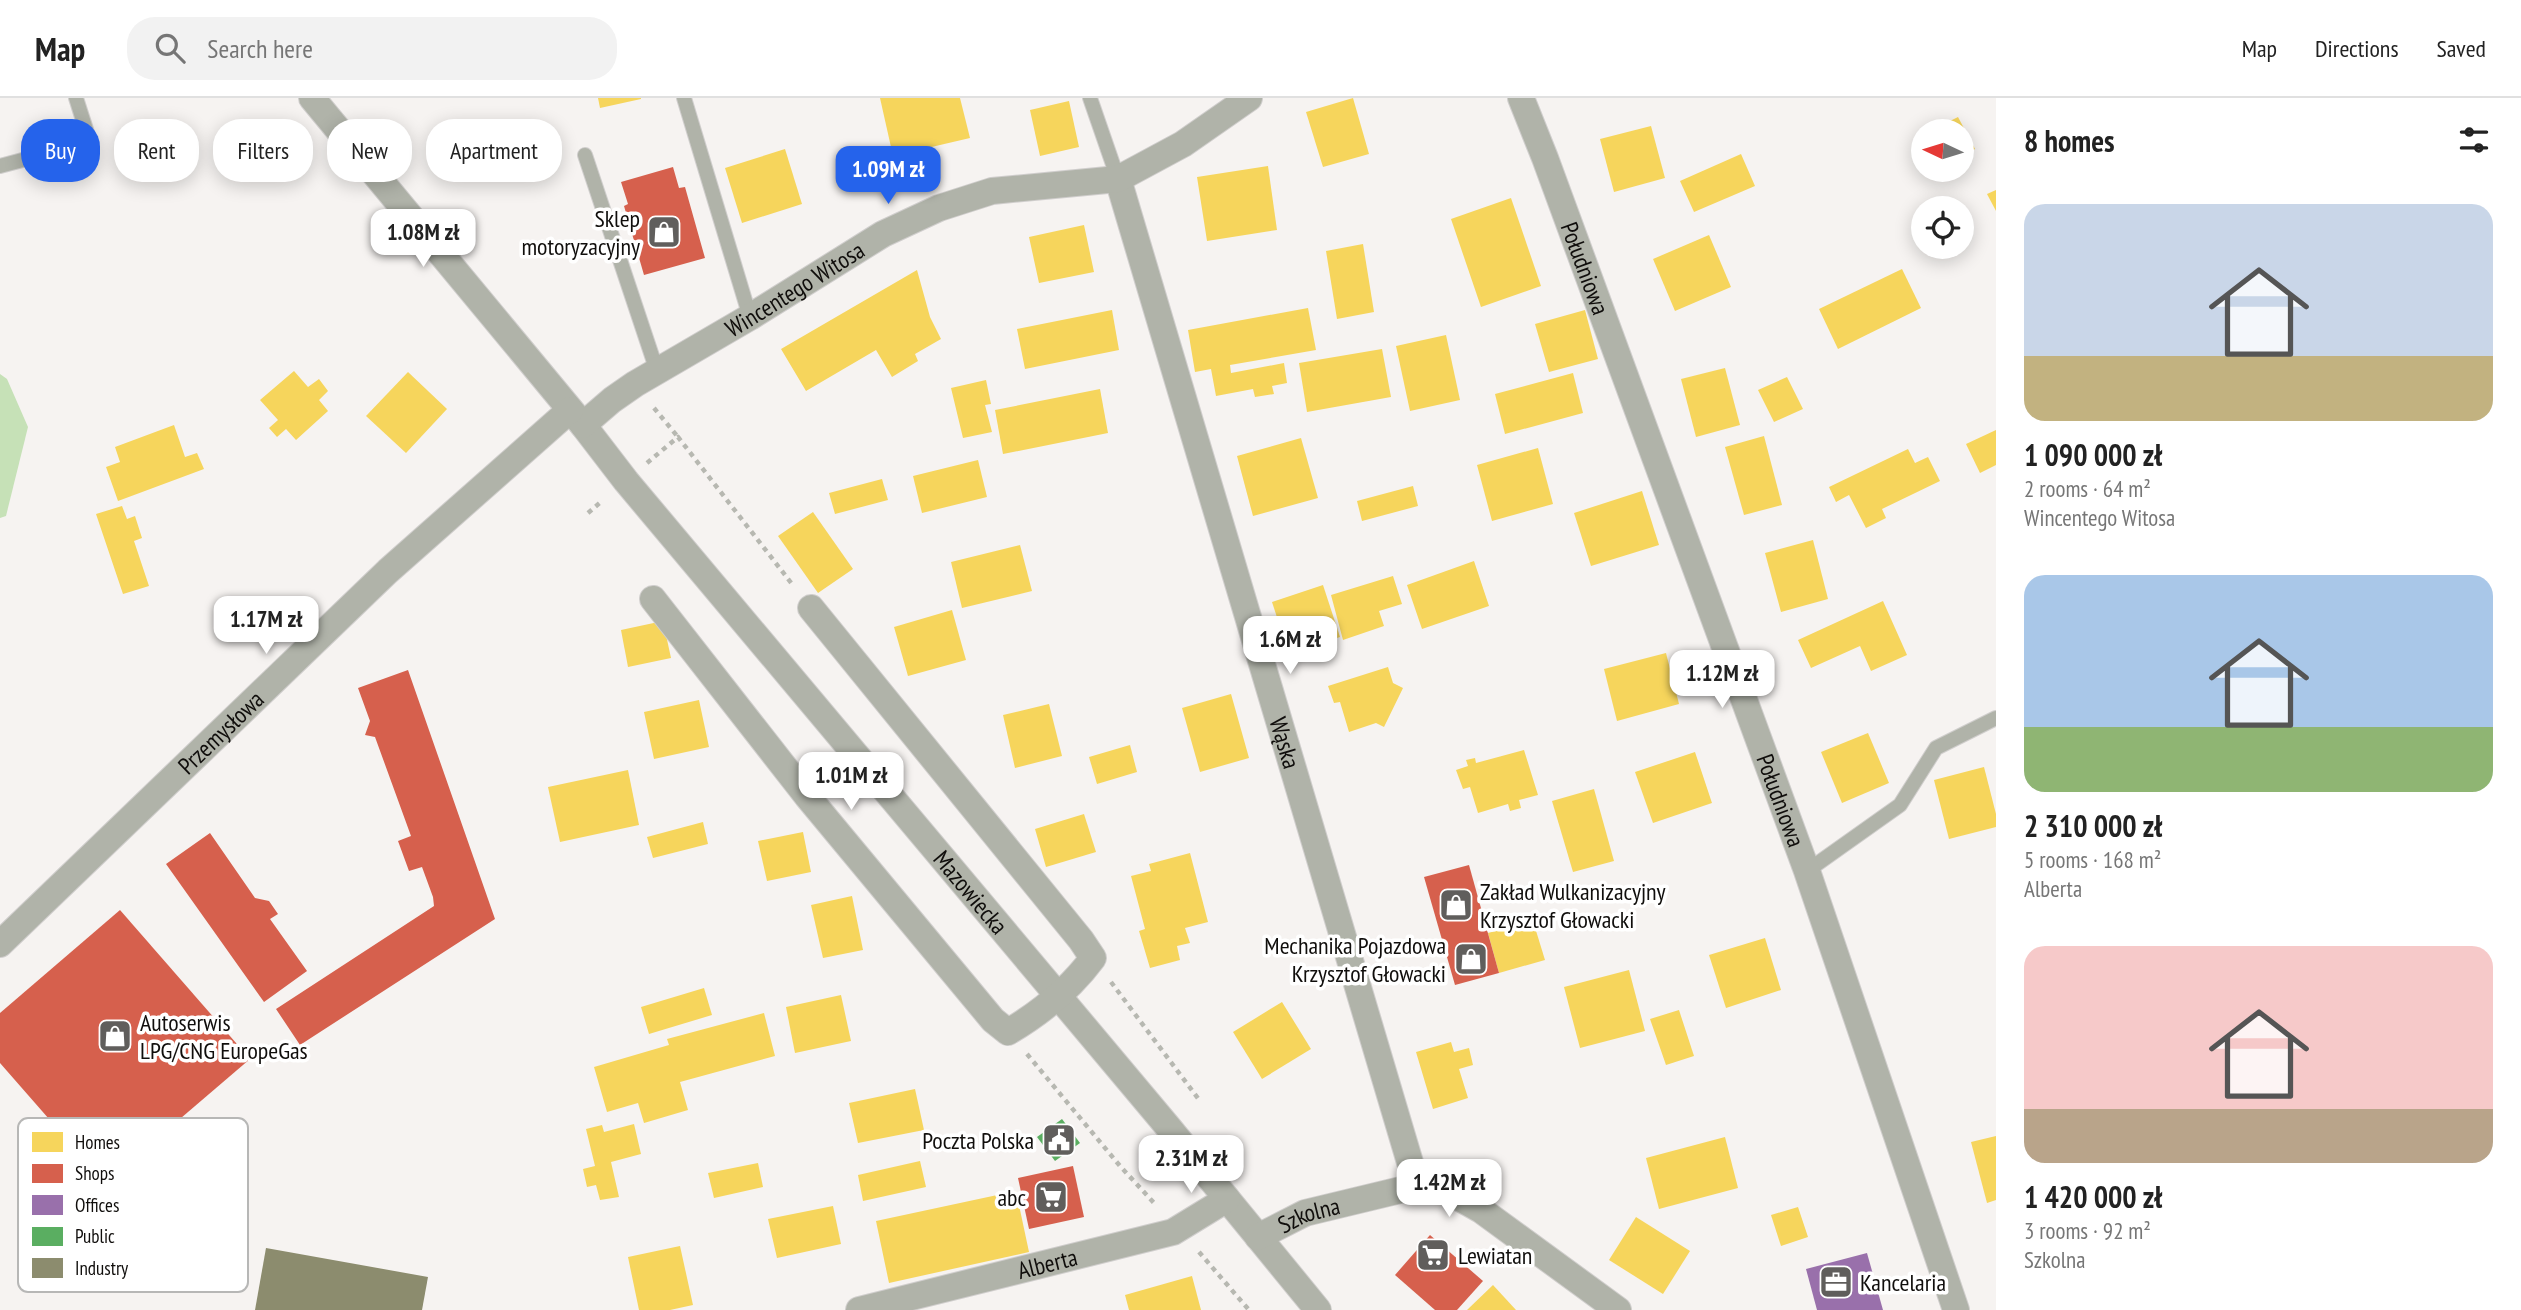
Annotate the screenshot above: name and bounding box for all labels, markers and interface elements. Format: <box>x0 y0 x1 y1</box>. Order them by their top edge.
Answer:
search box <box>127 17 617 80</box>
text: Map <box>35 27 85 70</box>
icon: search <box>151 29 189 67</box>
text: Search here <box>207 32 313 65</box>
text: Map <box>2242 33 2277 64</box>
text: Directions <box>2315 33 2399 64</box>
text: Saved <box>2437 33 2486 64</box>
chip: Buy <box>21 119 100 182</box>
chip: Rent <box>114 119 199 182</box>
chip: Filters <box>213 119 313 182</box>
chip: New <box>327 119 412 182</box>
chip: Apartment <box>426 119 562 182</box>
north arrow <box>1911 119 1974 182</box>
map controls <box>1911 119 1974 259</box>
text: 8 homes <box>2024 121 2115 160</box>
icon: filters <box>2455 121 2493 159</box>
pin: 1.09M zł <box>816 146 960 206</box>
text: 1.09M zł <box>852 154 924 183</box>
button: locate <box>1911 196 1974 259</box>
place label: Sklep motoryzacyjny <box>521 203 640 262</box>
pin: 1.08M zł <box>351 209 495 269</box>
shop icon: Sklep motoryzacyjny <box>645 213 683 251</box>
text: 1.08M zł <box>387 217 459 246</box>
street label: Południowa <box>1554 217 1617 319</box>
street label: Wincentego Witosa <box>719 234 870 344</box>
icon: home <box>2196 249 2322 375</box>
text: 1 090 000 zł <box>2024 435 2162 474</box>
text: 2 rooms · 64 m² <box>2024 474 2151 503</box>
text: Wincentego Witosa <box>2024 503 2175 532</box>
pin: 1.17M zł <box>194 596 338 656</box>
text: 1.17M zł <box>230 604 302 633</box>
pin: 1.6M zł <box>1225 616 1355 676</box>
icon: home <box>2196 620 2322 746</box>
text: 1.6M zł <box>1259 624 1321 653</box>
pin: 1.12M zł <box>1650 650 1794 710</box>
text: 1.12M zł <box>1686 658 1758 687</box>
street label: Przemysłowa <box>171 684 270 780</box>
street label: Wąska <box>1263 713 1308 772</box>
street label: Południowa <box>1750 750 1812 851</box>
pin: 1.01M zł <box>779 752 923 812</box>
text: 1.01M zł <box>815 760 887 789</box>
text: 2 310 000 zł <box>2024 806 2162 845</box>
street label: Mazowiecka <box>927 844 1015 940</box>
text: 5 rooms · 168 m² <box>2024 845 2161 874</box>
text: Alberta <box>2024 874 2082 903</box>
place label: Zakład Wulkanizacyjny Krzysztof Głowacki <box>1480 876 1666 935</box>
shop icon: Zakład Wulkanizacyjny Krzysztof Głowacki <box>1437 886 1475 924</box>
place label: Mechanika Pojazdowa Krzysztof Głowacki <box>1264 930 1446 989</box>
shop icon: Mechanika Pojazdowa Krzysztof Głowacki <box>1452 940 1490 978</box>
icon: home <box>2196 991 2322 1117</box>
place label: Autoserwis LPG/CNG EuropeGas <box>140 1007 308 1066</box>
shop icon: Autoserwis LPG/CNG EuropeGas <box>96 1017 134 1055</box>
legend <box>18 1118 248 1292</box>
public building icon: Poczta Polska <box>1040 1121 1078 1159</box>
place label: Poczta Polska <box>922 1125 1034 1156</box>
text: Homes <box>75 1130 120 1154</box>
pin: 2.31M zł <box>1119 1136 1263 1195</box>
text: 2.31M zł <box>1155 1143 1227 1172</box>
pin: 1.42M zł <box>1377 1160 1521 1219</box>
text: Shops <box>75 1161 114 1185</box>
text: 1.42M zł <box>1413 1167 1485 1196</box>
text: 1 420 000 zł <box>2024 1177 2162 1216</box>
supermarket icon: abc <box>1032 1178 1070 1216</box>
place label: abc <box>997 1182 1026 1213</box>
street label: Szkolna <box>1272 1190 1343 1240</box>
text: Offices <box>75 1193 119 1217</box>
text: 3 rooms · 92 m² <box>2024 1216 2151 1245</box>
text: Public <box>75 1224 115 1248</box>
supermarket icon: Lewiatan <box>1414 1236 1452 1274</box>
place label: Lewiatan <box>1458 1240 1532 1271</box>
street label: Alberta <box>1014 1241 1080 1286</box>
text: Szkolna <box>2024 1245 2085 1274</box>
text: Industry <box>75 1256 129 1280</box>
office icon: Kancelaria <box>1817 1263 1855 1301</box>
place label: Kancelaria <box>1860 1267 1946 1298</box>

